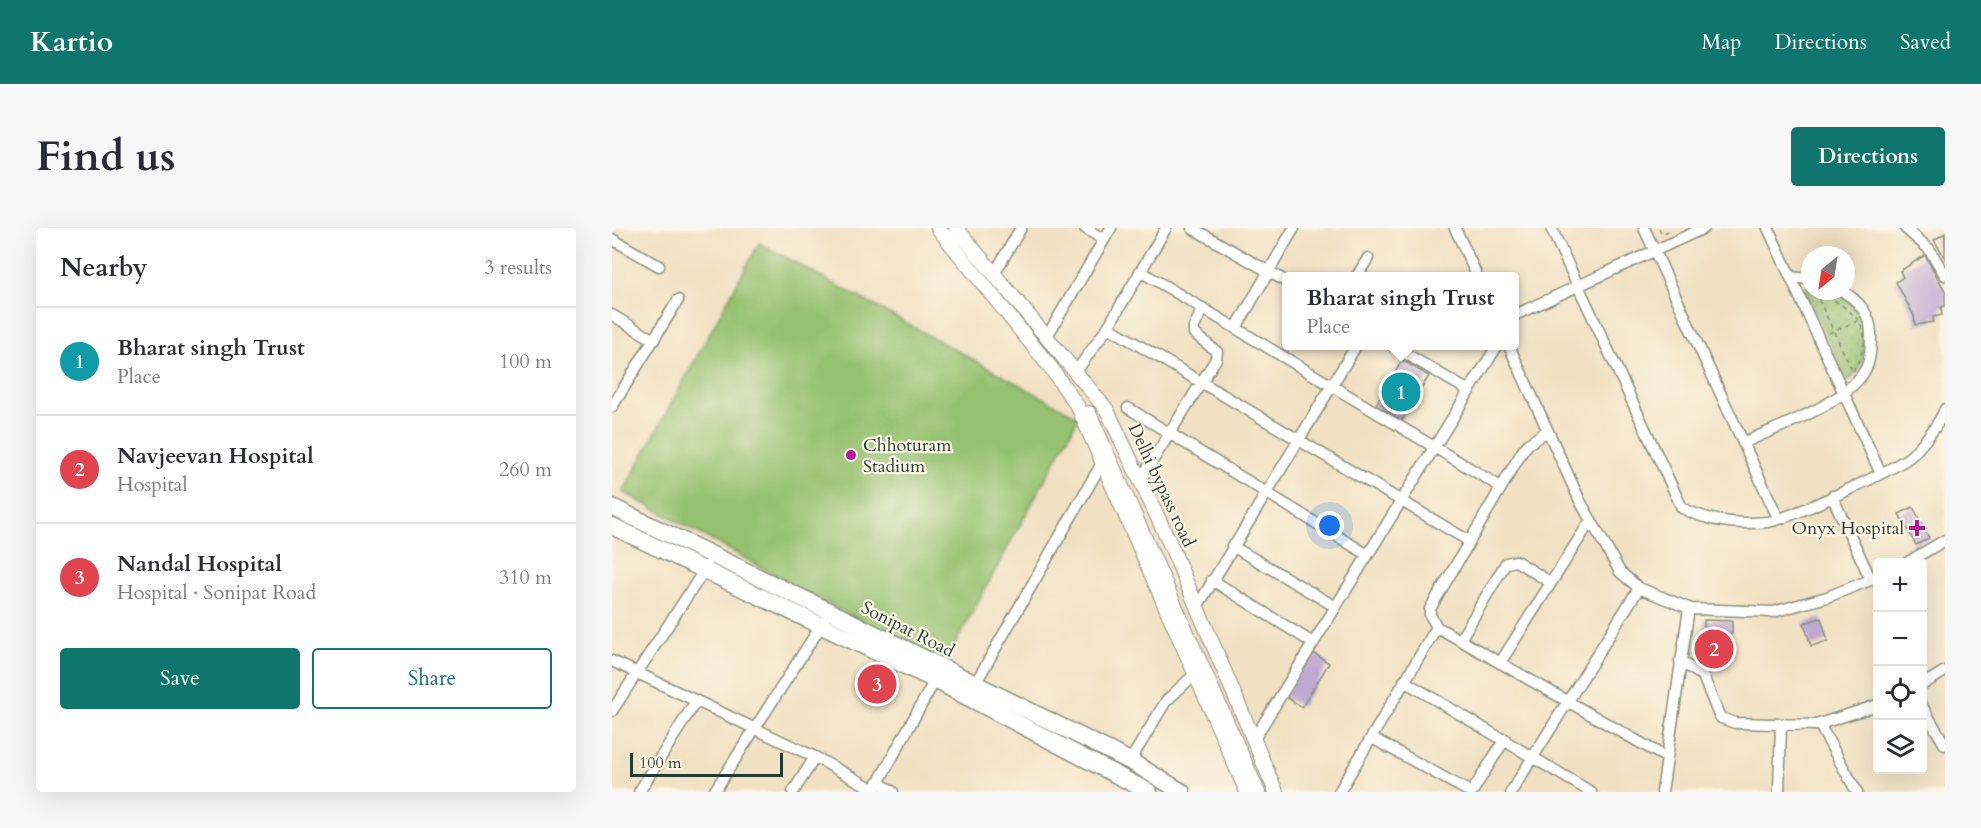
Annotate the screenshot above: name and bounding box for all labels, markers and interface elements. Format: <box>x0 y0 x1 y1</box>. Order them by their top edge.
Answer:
text: Kartio <box>30 23 113 61</box>
text: Map <box>1701 28 1741 57</box>
text: Directions <box>1774 28 1867 57</box>
text: Saved <box>1900 28 1951 57</box>
button: Directions <box>1791 127 1945 186</box>
text: Find us <box>36 128 176 185</box>
north arrow <box>1801 246 1855 300</box>
text: Nearby <box>60 250 148 285</box>
text: 3 results <box>484 254 552 281</box>
popup <box>1282 272 1519 350</box>
text: Bharat singh Trust <box>1307 283 1494 313</box>
text: Place <box>1307 313 1350 340</box>
text: Bharat singh Trust <box>117 333 305 363</box>
text: 1 <box>74 348 85 375</box>
text: 100 m <box>499 348 552 375</box>
text: Place <box>117 363 161 390</box>
pin: 1 <box>1382 370 1420 414</box>
street label: Delhi bypass road <box>1122 419 1201 552</box>
place label: Chhoturam Stadium <box>863 433 952 479</box>
text: Navjeevan Hospital <box>117 441 314 471</box>
marker: Chhoturam Stadium <box>844 448 858 462</box>
text: 2 <box>74 456 85 483</box>
text: 260 m <box>499 456 552 483</box>
text: Hospital <box>117 471 188 498</box>
your location <box>1315 511 1344 540</box>
place label: Onyx Hospital <box>1791 516 1904 541</box>
marker: Onyx Hospital <box>1908 519 1926 537</box>
text: Nandal Hospital <box>117 549 282 579</box>
map controls <box>1873 558 1927 774</box>
button: + <box>1873 558 1927 612</box>
text: 3 <box>74 564 85 591</box>
text: 310 m <box>499 564 552 591</box>
text: Hospital · Sonipat Road <box>117 579 316 606</box>
street label: Sonipat Road <box>857 595 959 664</box>
button: − <box>1873 612 1927 666</box>
pin: 2 <box>1694 626 1734 672</box>
button: Save <box>60 648 300 709</box>
button: Share <box>312 648 552 709</box>
pin: 3 <box>858 662 896 706</box>
button: locate <box>1873 666 1927 720</box>
button: layers <box>1873 720 1927 774</box>
scale bar <box>630 750 783 778</box>
text: 100 m <box>639 752 681 774</box>

